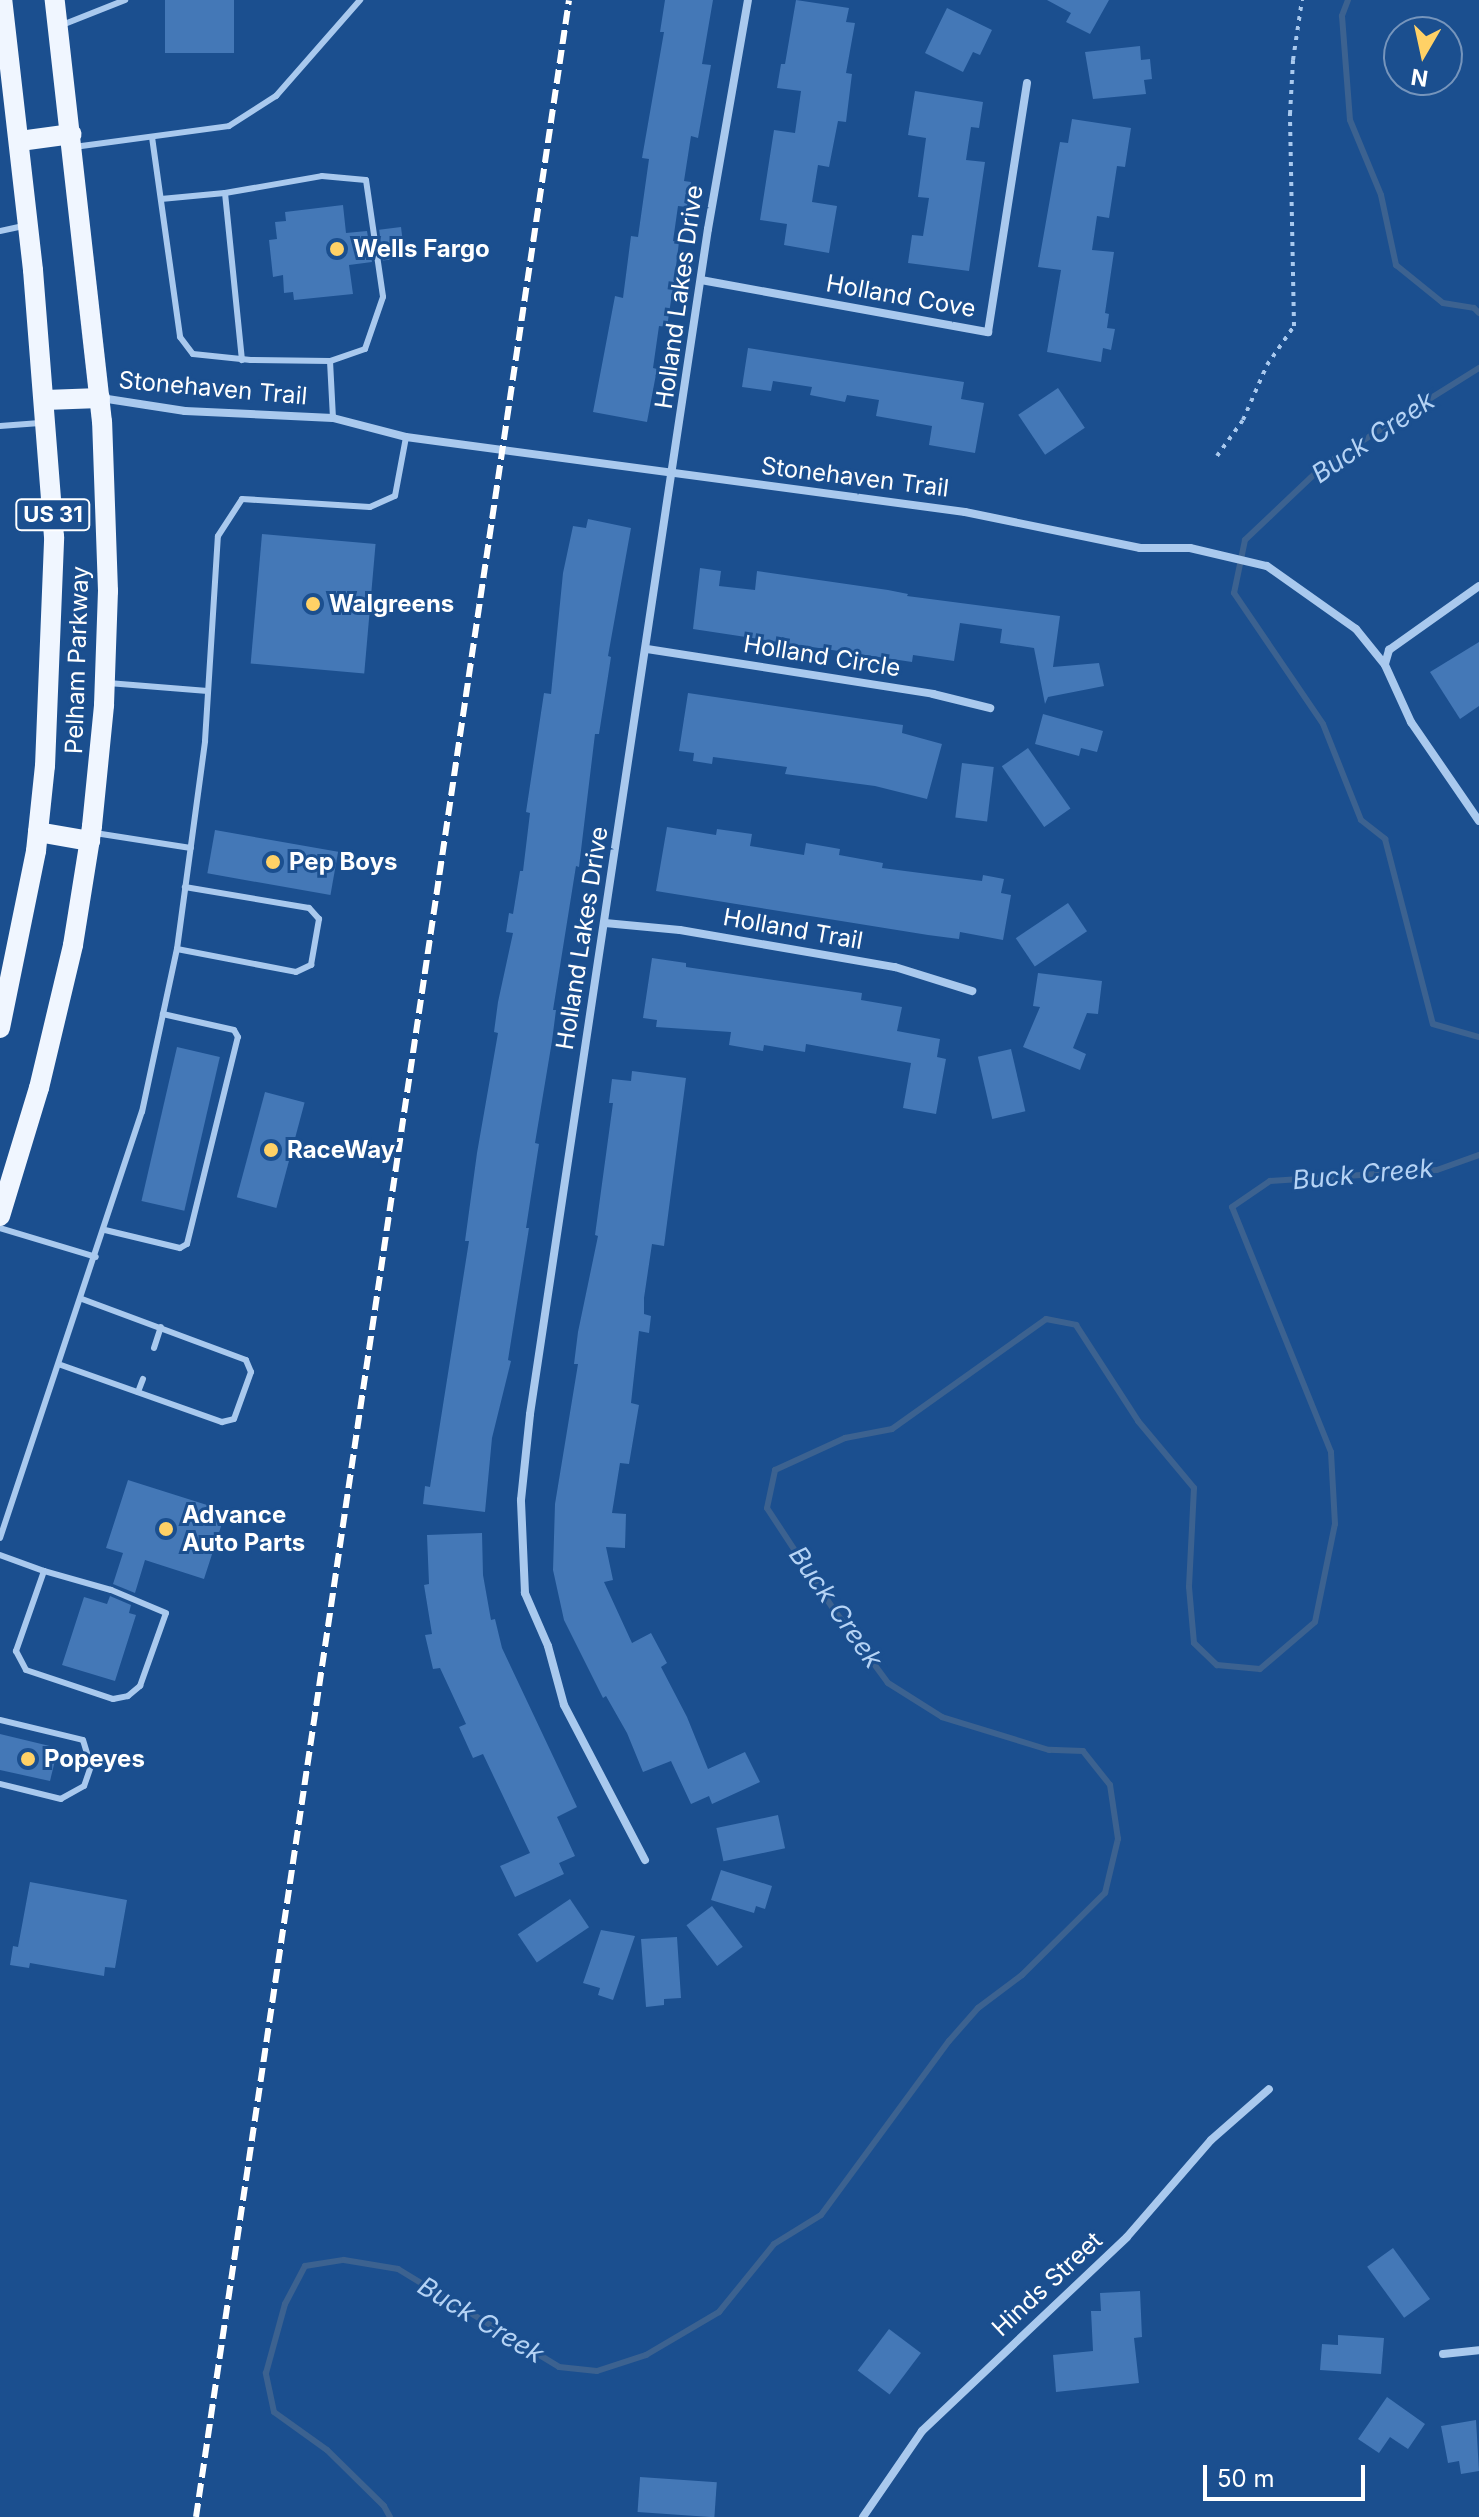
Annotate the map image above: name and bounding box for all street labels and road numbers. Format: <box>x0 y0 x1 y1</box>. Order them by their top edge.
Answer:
street label: Holland Lakes Drive <box>649 183 709 411</box>
street label: Holland Cove <box>824 269 978 323</box>
street label: Stonehaven Trail <box>118 365 308 411</box>
street label: Stonehaven Trail <box>759 451 951 503</box>
road number: US 31 <box>15 497 91 533</box>
street label: Pelham Parkway <box>59 566 95 754</box>
street label: Holland Circle <box>741 629 903 683</box>
street label: Holland Lakes Drive <box>550 824 614 1052</box>
street label: Holland Trail <box>721 903 865 955</box>
street label: Hinds Street <box>986 2226 1108 2342</box>

